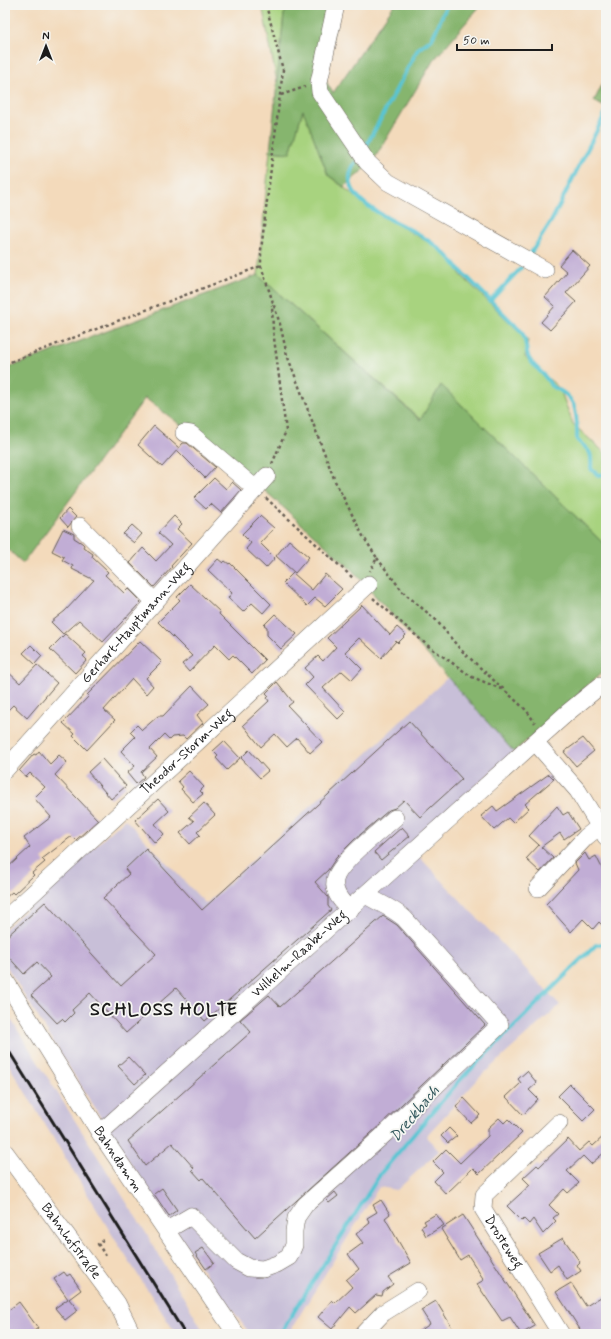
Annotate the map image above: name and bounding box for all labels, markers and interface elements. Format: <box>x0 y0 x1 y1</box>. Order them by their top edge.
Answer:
north arrow <box>26 26 66 66</box>
scale bar <box>457 26 552 52</box>
text: N <box>42 30 50 44</box>
text: 50 m <box>463 33 490 49</box>
street label: Gerhart-Hauptmann-Weg <box>77 559 196 687</box>
street label: Theodor-Storm-Weg <box>137 704 238 799</box>
street label: Wilhelm-Raabe-Weg <box>248 906 352 1002</box>
district label: SCHLOSS HOLTE <box>90 998 238 1022</box>
water label: Dreckbach <box>386 1082 444 1146</box>
street label: Bahndamm <box>89 1123 147 1196</box>
street label: Bahnhofstraße <box>37 1200 105 1283</box>
street label: Drosteweg <box>480 1212 527 1273</box>

